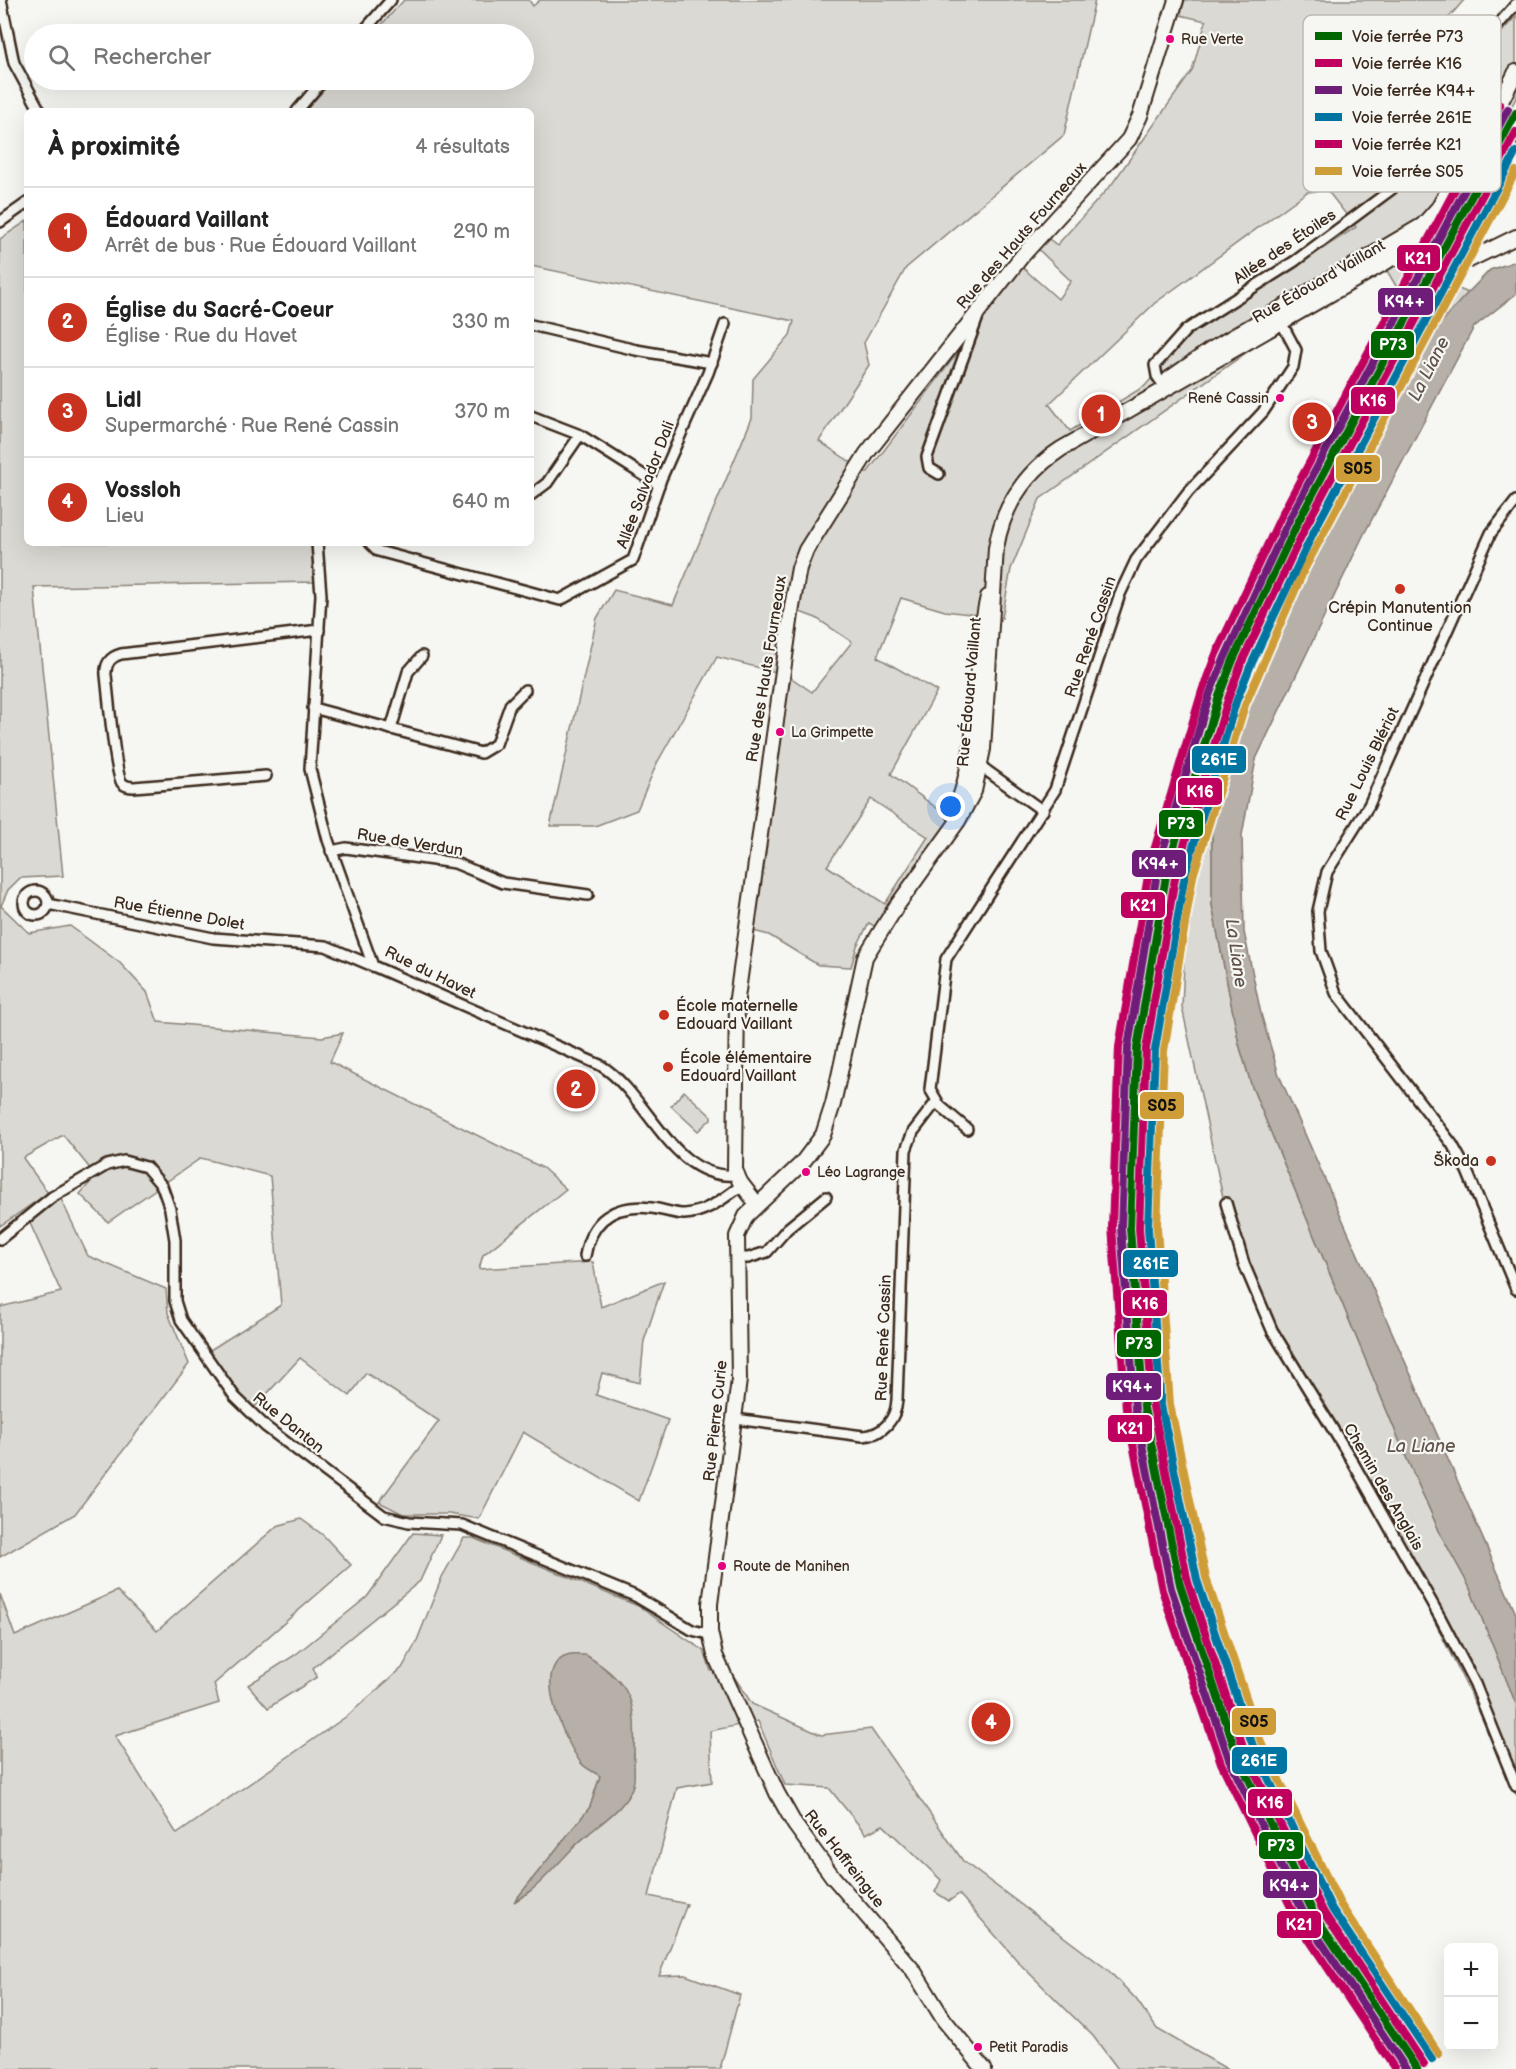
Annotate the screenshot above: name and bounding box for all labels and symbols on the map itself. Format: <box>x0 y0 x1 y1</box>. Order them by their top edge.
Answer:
legend <box>1303 15 1501 192</box>
text: Voie ferrée P73 <box>1352 28 1464 47</box>
place label: Rue Verte <box>1181 31 1244 48</box>
marker: Rue Verte <box>1164 33 1176 45</box>
text: Voie ferrée K16 <box>1352 55 1462 74</box>
text: Voie ferrée K94+ <box>1352 82 1476 101</box>
text: Voie ferrée 261E <box>1352 109 1472 128</box>
text: Voie ferrée K21 <box>1352 136 1462 155</box>
street label: Rue des Hauts Fourneaux <box>953 158 1091 313</box>
text: Voie ferrée S05 <box>1352 163 1464 182</box>
street label: Allée des Étoiles <box>1229 204 1340 288</box>
street label: Rue Édouard Vaillant <box>1248 234 1389 328</box>
line badge: K21 <box>1396 244 1441 272</box>
text: K21 <box>1405 250 1431 269</box>
line badge: K94+ <box>1377 287 1434 316</box>
text: K94+ <box>1384 293 1426 312</box>
line badge: P73 <box>1370 330 1415 359</box>
water label: La Liane <box>1404 333 1454 405</box>
text: P73 <box>1379 336 1407 355</box>
line badge: K16 <box>1350 386 1396 415</box>
place label: René Cassin <box>1188 390 1269 407</box>
pin: 1 <box>1082 392 1120 436</box>
marker: René Cassin <box>1274 392 1286 404</box>
text: K16 <box>1359 392 1387 411</box>
pin: 3 <box>1292 400 1332 444</box>
street label: Allée Salvador Dali <box>613 419 679 551</box>
line badge: S05 <box>1335 454 1381 483</box>
text: S05 <box>1344 460 1372 479</box>
street label: Rue des Hauts Fourneaux <box>743 574 791 763</box>
street label: Rue René Cassin <box>1061 574 1121 700</box>
marker: Crépin Manutention Continue <box>1393 582 1407 596</box>
place label: Crépin Manutention Continue <box>1328 599 1472 636</box>
street label: Rue Édouard Vaillant <box>952 616 986 768</box>
street label: Rue Louis Blériot <box>1332 704 1404 824</box>
place label: La Grimpette <box>791 724 874 741</box>
marker: La Grimpette <box>774 726 786 738</box>
line badge: 261E <box>1191 745 1247 774</box>
text: 261E <box>1201 751 1237 770</box>
line badge: K16 <box>1177 777 1223 806</box>
text: K16 <box>1186 783 1214 802</box>
your location <box>936 792 965 821</box>
line badge: P73 <box>1158 809 1204 838</box>
text: P73 <box>1167 815 1195 834</box>
street label: Rue de Verdun <box>356 825 464 861</box>
line badge: K94+ <box>1131 849 1187 878</box>
text: K94+ <box>1138 855 1180 874</box>
street label: Rue Étienne Dolet <box>112 891 246 935</box>
line badge: K21 <box>1120 891 1166 919</box>
text: K21 <box>1130 897 1156 916</box>
water label: La Liane <box>1221 917 1251 989</box>
street label: Rue du Havet <box>381 943 479 1003</box>
place label: École maternelle Edouard Vaillant <box>676 995 799 1034</box>
marker: École maternelle Edouard Vaillant <box>657 1008 671 1022</box>
place label: École élémentaire Edouard Vaillant <box>680 1047 812 1086</box>
marker: École élémentaire Edouard Vaillant <box>661 1060 675 1074</box>
pin: 2 <box>556 1066 596 1112</box>
line badge: S05 <box>1139 1091 1185 1120</box>
text: S05 <box>1148 1097 1176 1116</box>
place label: Škoda <box>1433 1150 1479 1171</box>
marker: Škoda <box>1484 1154 1498 1168</box>
place label: Léo Lagrange <box>817 1164 905 1181</box>
marker: Léo Lagrange <box>800 1166 812 1178</box>
line badge: 261E <box>1122 1249 1179 1278</box>
text: 261E <box>1133 1255 1169 1274</box>
street label: Rue René Cassin <box>872 1274 896 1402</box>
line badge: K16 <box>1122 1289 1168 1317</box>
text: K16 <box>1131 1295 1159 1314</box>
line badge: P73 <box>1116 1329 1162 1358</box>
text: P73 <box>1125 1335 1153 1354</box>
street label: Rue Pierre Curie <box>700 1359 732 1483</box>
line badge: K94+ <box>1105 1372 1162 1401</box>
text: K94+ <box>1112 1378 1154 1397</box>
street label: Rue Danton <box>249 1389 327 1457</box>
line badge: K21 <box>1107 1414 1153 1443</box>
text: K21 <box>1117 1420 1143 1439</box>
street label: Chemin des Anglais <box>1339 1420 1427 1554</box>
water label: La Liane <box>1386 1436 1456 1457</box>
place label: Route de Manihen <box>733 1558 850 1575</box>
marker: Route de Manihen <box>716 1560 728 1572</box>
pin: 4 <box>972 1700 1010 1744</box>
line badge: S05 <box>1231 1707 1277 1736</box>
text: S05 <box>1240 1713 1268 1732</box>
line badge: 261E <box>1231 1746 1288 1775</box>
text: 261E <box>1241 1752 1277 1771</box>
line badge: K16 <box>1247 1788 1293 1817</box>
text: K16 <box>1256 1794 1284 1813</box>
street label: Rue Haffreingue <box>800 1806 888 1912</box>
line badge: P73 <box>1258 1831 1304 1860</box>
text: P73 <box>1267 1837 1295 1856</box>
line badge: K94+ <box>1262 1870 1318 1899</box>
text: K94+ <box>1269 1877 1311 1896</box>
line badge: K21 <box>1276 1910 1322 1939</box>
text: K21 <box>1286 1916 1312 1935</box>
place label: Petit Paradis <box>989 2039 1068 2056</box>
marker: Petit Paradis <box>972 2041 984 2053</box>

